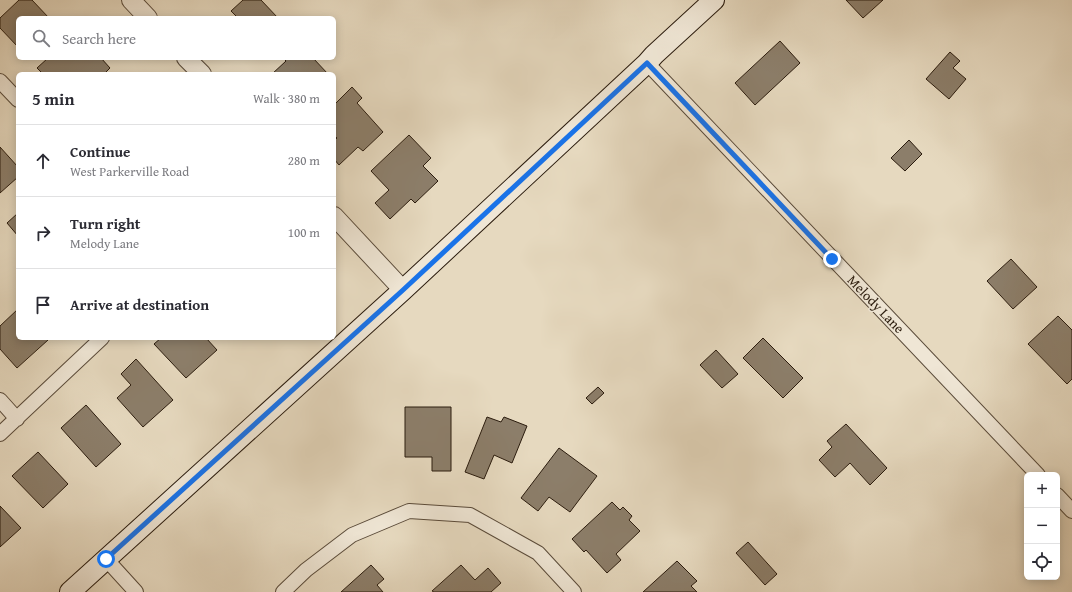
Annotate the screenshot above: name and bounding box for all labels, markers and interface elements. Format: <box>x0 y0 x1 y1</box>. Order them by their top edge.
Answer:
search box <box>16 16 336 60</box>
icon: search <box>30 27 52 49</box>
text: Search here <box>62 28 136 49</box>
text: 5 min <box>32 86 74 111</box>
text: Walk · 380 m <box>253 89 320 108</box>
text: Continue <box>70 141 131 162</box>
icon: ahead <box>32 150 54 172</box>
text: 280 m <box>288 151 320 170</box>
text: West Parkerville Road <box>70 162 189 181</box>
text: Turn right <box>70 213 141 234</box>
icon: right <box>32 222 54 244</box>
text: 100 m <box>288 223 320 242</box>
text: Melody Lane <box>70 234 139 253</box>
route end <box>823 250 841 268</box>
street label: Melody Lane <box>843 270 909 338</box>
icon: arrive <box>32 294 54 316</box>
text: Arrive at destination <box>70 294 209 315</box>
map controls <box>1024 472 1060 580</box>
button: + <box>1024 472 1060 508</box>
button: − <box>1024 508 1060 544</box>
button: locate <box>1024 544 1060 580</box>
route start <box>97 550 115 568</box>

